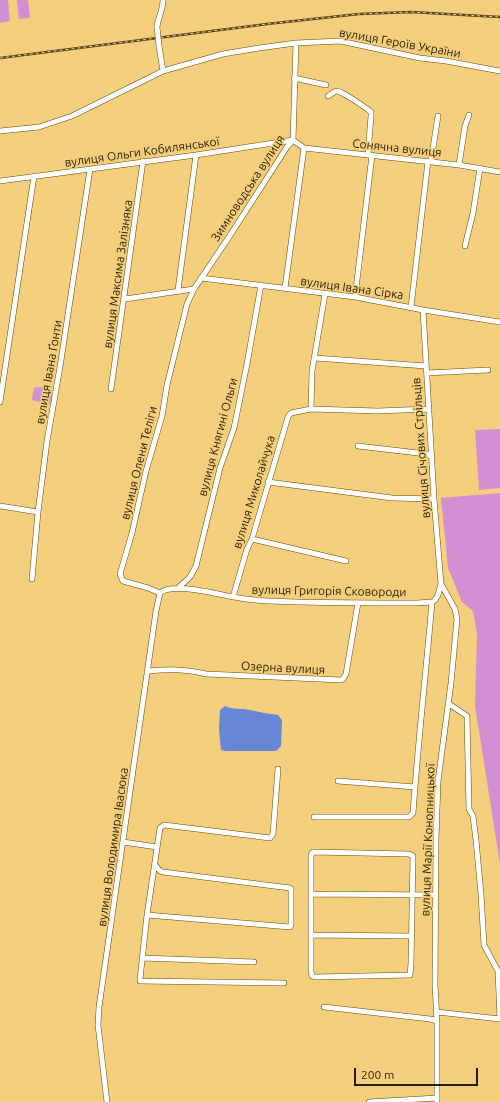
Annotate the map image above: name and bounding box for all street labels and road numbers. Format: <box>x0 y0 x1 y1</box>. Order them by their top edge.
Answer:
street label: вулиця Героїв України <box>338 25 462 61</box>
street label: Зимноводська вулиця <box>208 132 288 244</box>
street label: вулиця Ольги Кобилянської <box>64 134 220 170</box>
street label: Сонячна вулиця <box>352 136 442 160</box>
street label: вулиця Максима Залізняка <box>100 199 136 349</box>
street label: вулиця Івана Сірка <box>300 274 404 302</box>
street label: вулиця Івана Ґонти <box>33 319 65 425</box>
street label: вулиця Княгині Ольги <box>195 376 241 498</box>
street label: вулиця Січових Стрільців <box>409 377 433 519</box>
street label: вулиця Олени Теліги <box>118 405 160 521</box>
street label: вулиця Миколайчука <box>230 434 278 550</box>
street label: вулиця Григорія Сковороди <box>251 582 407 600</box>
street label: Озерна вулиця <box>240 659 326 677</box>
street label: вулиця Марії Конопницької <box>418 763 438 917</box>
street label: вулиця Володимира Івасюка <box>95 767 131 927</box>

